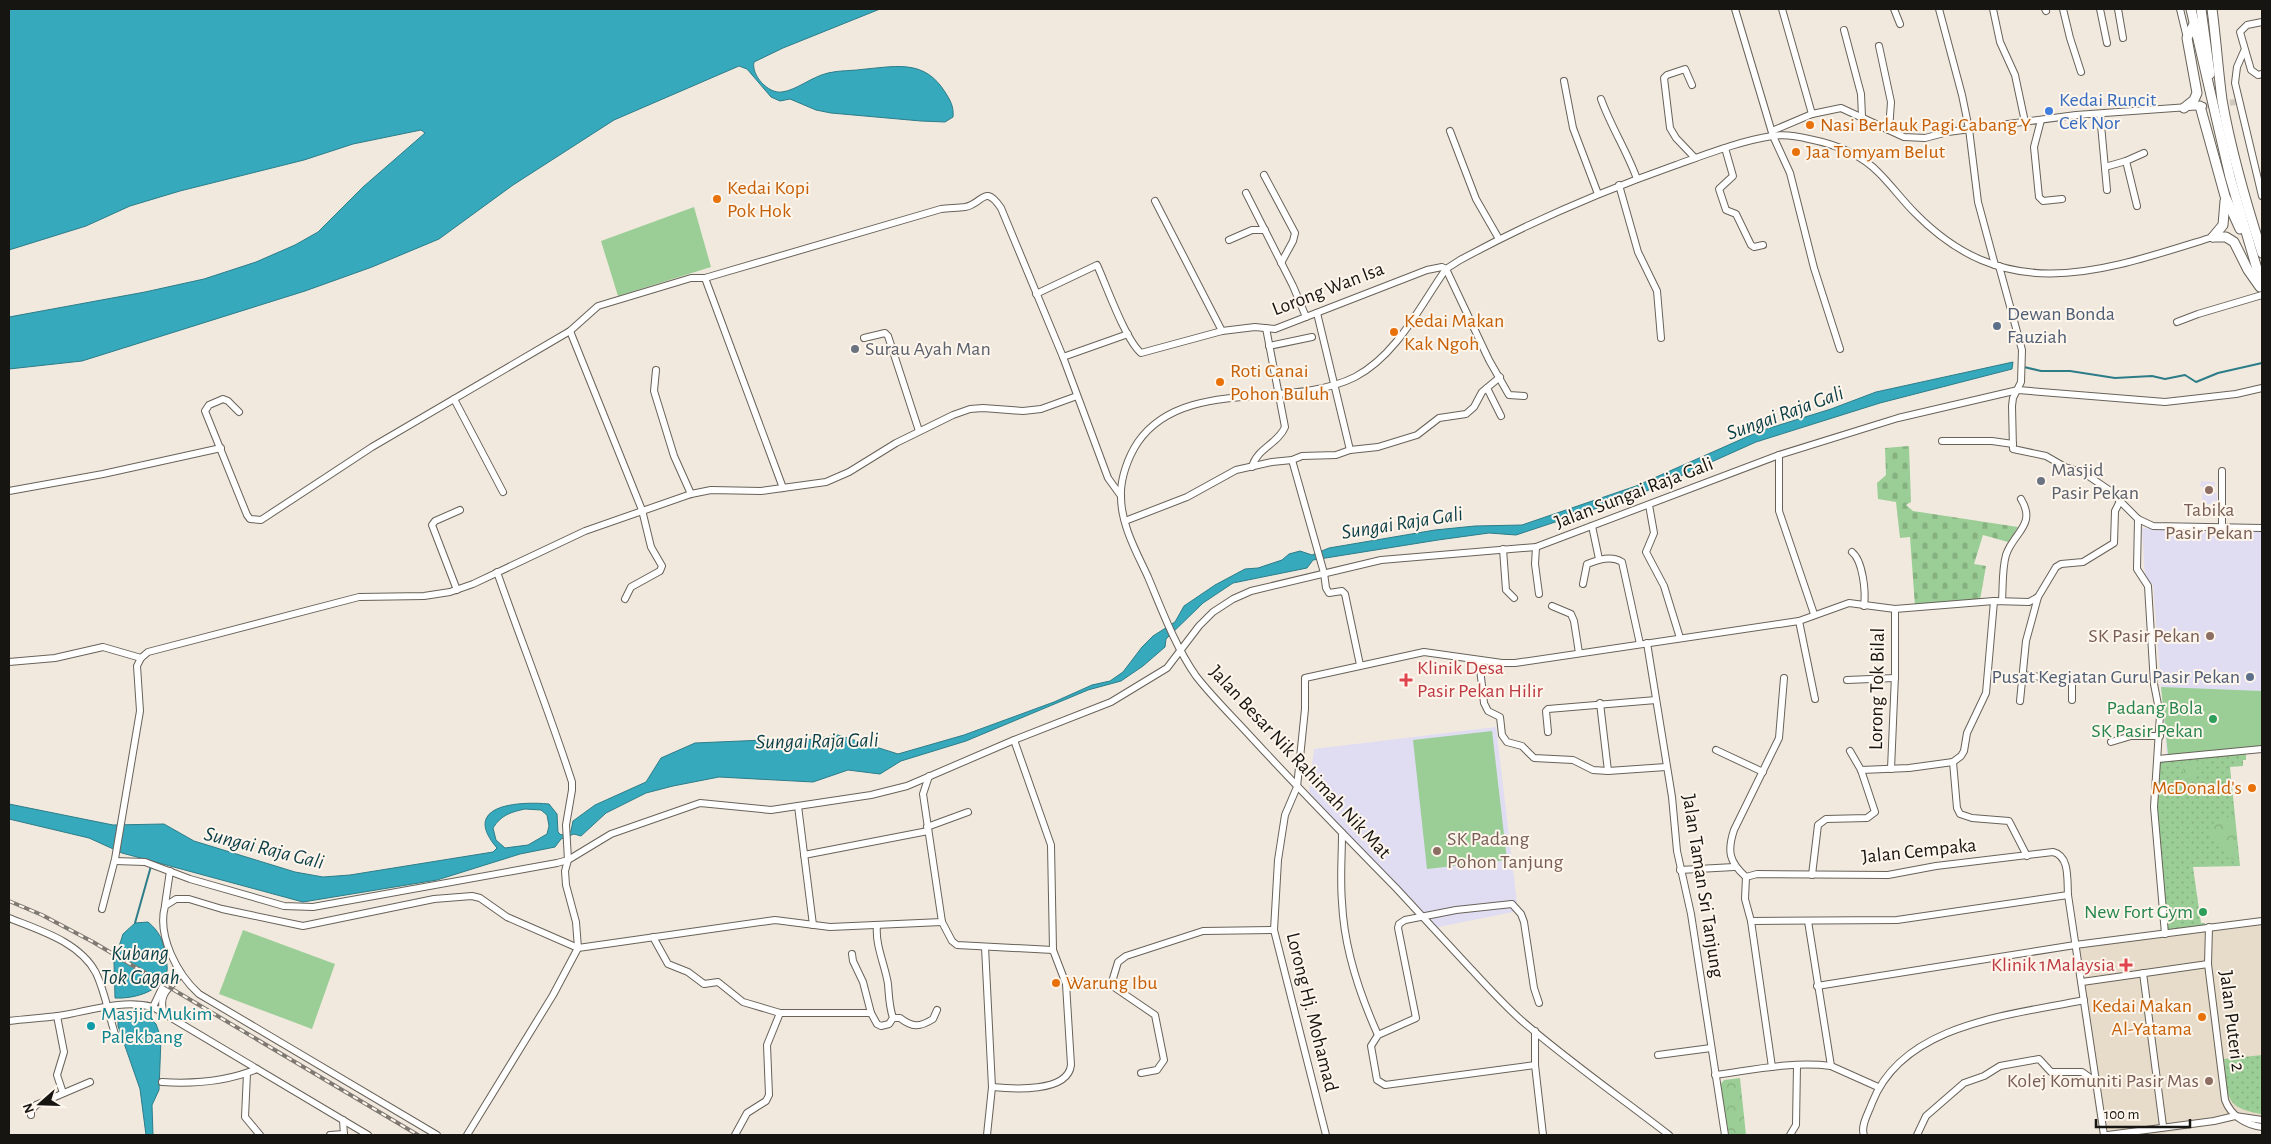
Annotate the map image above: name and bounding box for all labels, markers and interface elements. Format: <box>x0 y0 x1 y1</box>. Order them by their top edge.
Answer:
place label: Kedai Runcit Cek Nor <box>2059 90 2157 133</box>
marker: Kedai Runcit Cek Nor <box>2043 105 2055 117</box>
place label: Nasi Berlauk Pagi Cabang Y <box>1820 115 2031 135</box>
marker: Nasi Berlauk Pagi Cabang Y <box>1804 119 1816 131</box>
place label: Jaa Tomyam Belut <box>1806 142 1946 162</box>
marker: Jaa Tomyam Belut <box>1790 146 1802 158</box>
place label: Kedai Kopi Pok Hok <box>727 178 810 221</box>
marker: Kedai Kopi Pok Hok <box>711 193 723 205</box>
street label: Lorong Wan Isa <box>1269 258 1387 320</box>
place label: Dewan Bonda Fauziah <box>2007 304 2115 347</box>
place label: Kedai Makan Kak Ngoh <box>1404 311 1504 354</box>
marker: Dewan Bonda Fauziah <box>1991 320 2003 332</box>
marker: Kedai Makan Kak Ngoh <box>1388 326 1400 338</box>
place label: Surau Ayah Man <box>865 339 991 359</box>
marker: Surau Ayah Man <box>849 343 861 355</box>
place label: Roti Canai Pohon Buluh <box>1230 361 1330 404</box>
marker: Roti Canai Pohon Buluh <box>1214 376 1226 388</box>
water label: Sungai Raja Gali <box>1724 382 1847 444</box>
street label: Jalan Sungai Raja Gali <box>1552 454 1716 532</box>
place label: Masjid Pasir Pekan <box>2051 460 2139 503</box>
marker: Masjid Pasir Pekan <box>2035 475 2047 487</box>
marker: Tabika Pasir Pekan <box>2203 484 2215 496</box>
place label: Tabika Pasir Pekan <box>2165 500 2253 543</box>
water label: Sungai Raja Gali <box>1340 503 1465 543</box>
place label: SK Pasir Pekan <box>2088 626 2200 646</box>
street label: Lorong Tok Bilal <box>1866 628 1888 750</box>
marker: SK Pasir Pekan <box>2204 630 2216 642</box>
place label: Klinik Desa Pasir Pekan Hilir <box>1417 658 1544 701</box>
street label: Jalan Besar Nik Rahimah Nik Mat <box>1205 662 1395 863</box>
place label: Pusat Kegiatan Guru Pasir Pekan <box>1991 667 2240 687</box>
marker: Pusat Kegiatan Guru Pasir Pekan <box>2244 671 2256 683</box>
marker: Klinik Desa Pasir Pekan Hilir <box>1399 673 1413 687</box>
place label: Padang Bola SK Pasir Pekan <box>2091 698 2203 741</box>
marker: Padang Bola SK Pasir Pekan <box>2207 713 2219 725</box>
water label: Sungai Raja Gali <box>755 729 879 753</box>
place label: McDonald's <box>2151 778 2242 798</box>
marker: McDonald's <box>2246 782 2258 794</box>
street label: Jalan Taman Sri Tanjung <box>1679 793 1727 980</box>
water label: Sungai Raja Gali <box>202 823 326 873</box>
place label: SK Padang Pohon Tanjung <box>1447 829 1563 872</box>
street label: Jalan Cempaka <box>1861 835 1977 867</box>
marker: SK Padang Pohon Tanjung <box>1431 845 1443 857</box>
place label: New Fort Gym <box>2084 902 2193 922</box>
marker: New Fort Gym <box>2197 906 2209 918</box>
street label: Lorong Hj. Mohamad <box>1283 930 1341 1094</box>
water label: Kubang Tok Gagah <box>100 943 180 988</box>
place label: Klinik 1Malaysia <box>1991 955 2115 975</box>
marker: Klinik 1Malaysia <box>2119 958 2133 972</box>
street label: Jalan Puteri 2 <box>2216 969 2248 1073</box>
place label: Warung Ibu <box>1066 973 1157 993</box>
marker: Warung Ibu <box>1050 977 1062 989</box>
place label: Kedai Makan Al-Yatama <box>2092 996 2192 1039</box>
place label: Masjid Mukim Palekbang <box>101 1004 213 1047</box>
marker: Kedai Makan Al-Yatama <box>2196 1011 2208 1023</box>
marker: Masjid Mukim Palekbang <box>85 1020 97 1032</box>
place label: Kolej Komuniti Pasir Mas <box>2007 1071 2199 1091</box>
marker: Kolej Komuniti Pasir Mas <box>2203 1075 2215 1087</box>
north arrow <box>15 1079 65 1129</box>
scale bar <box>2096 1096 2190 1128</box>
text: N <box>20 1101 37 1115</box>
text: 100 m <box>2104 1107 2139 1122</box>

